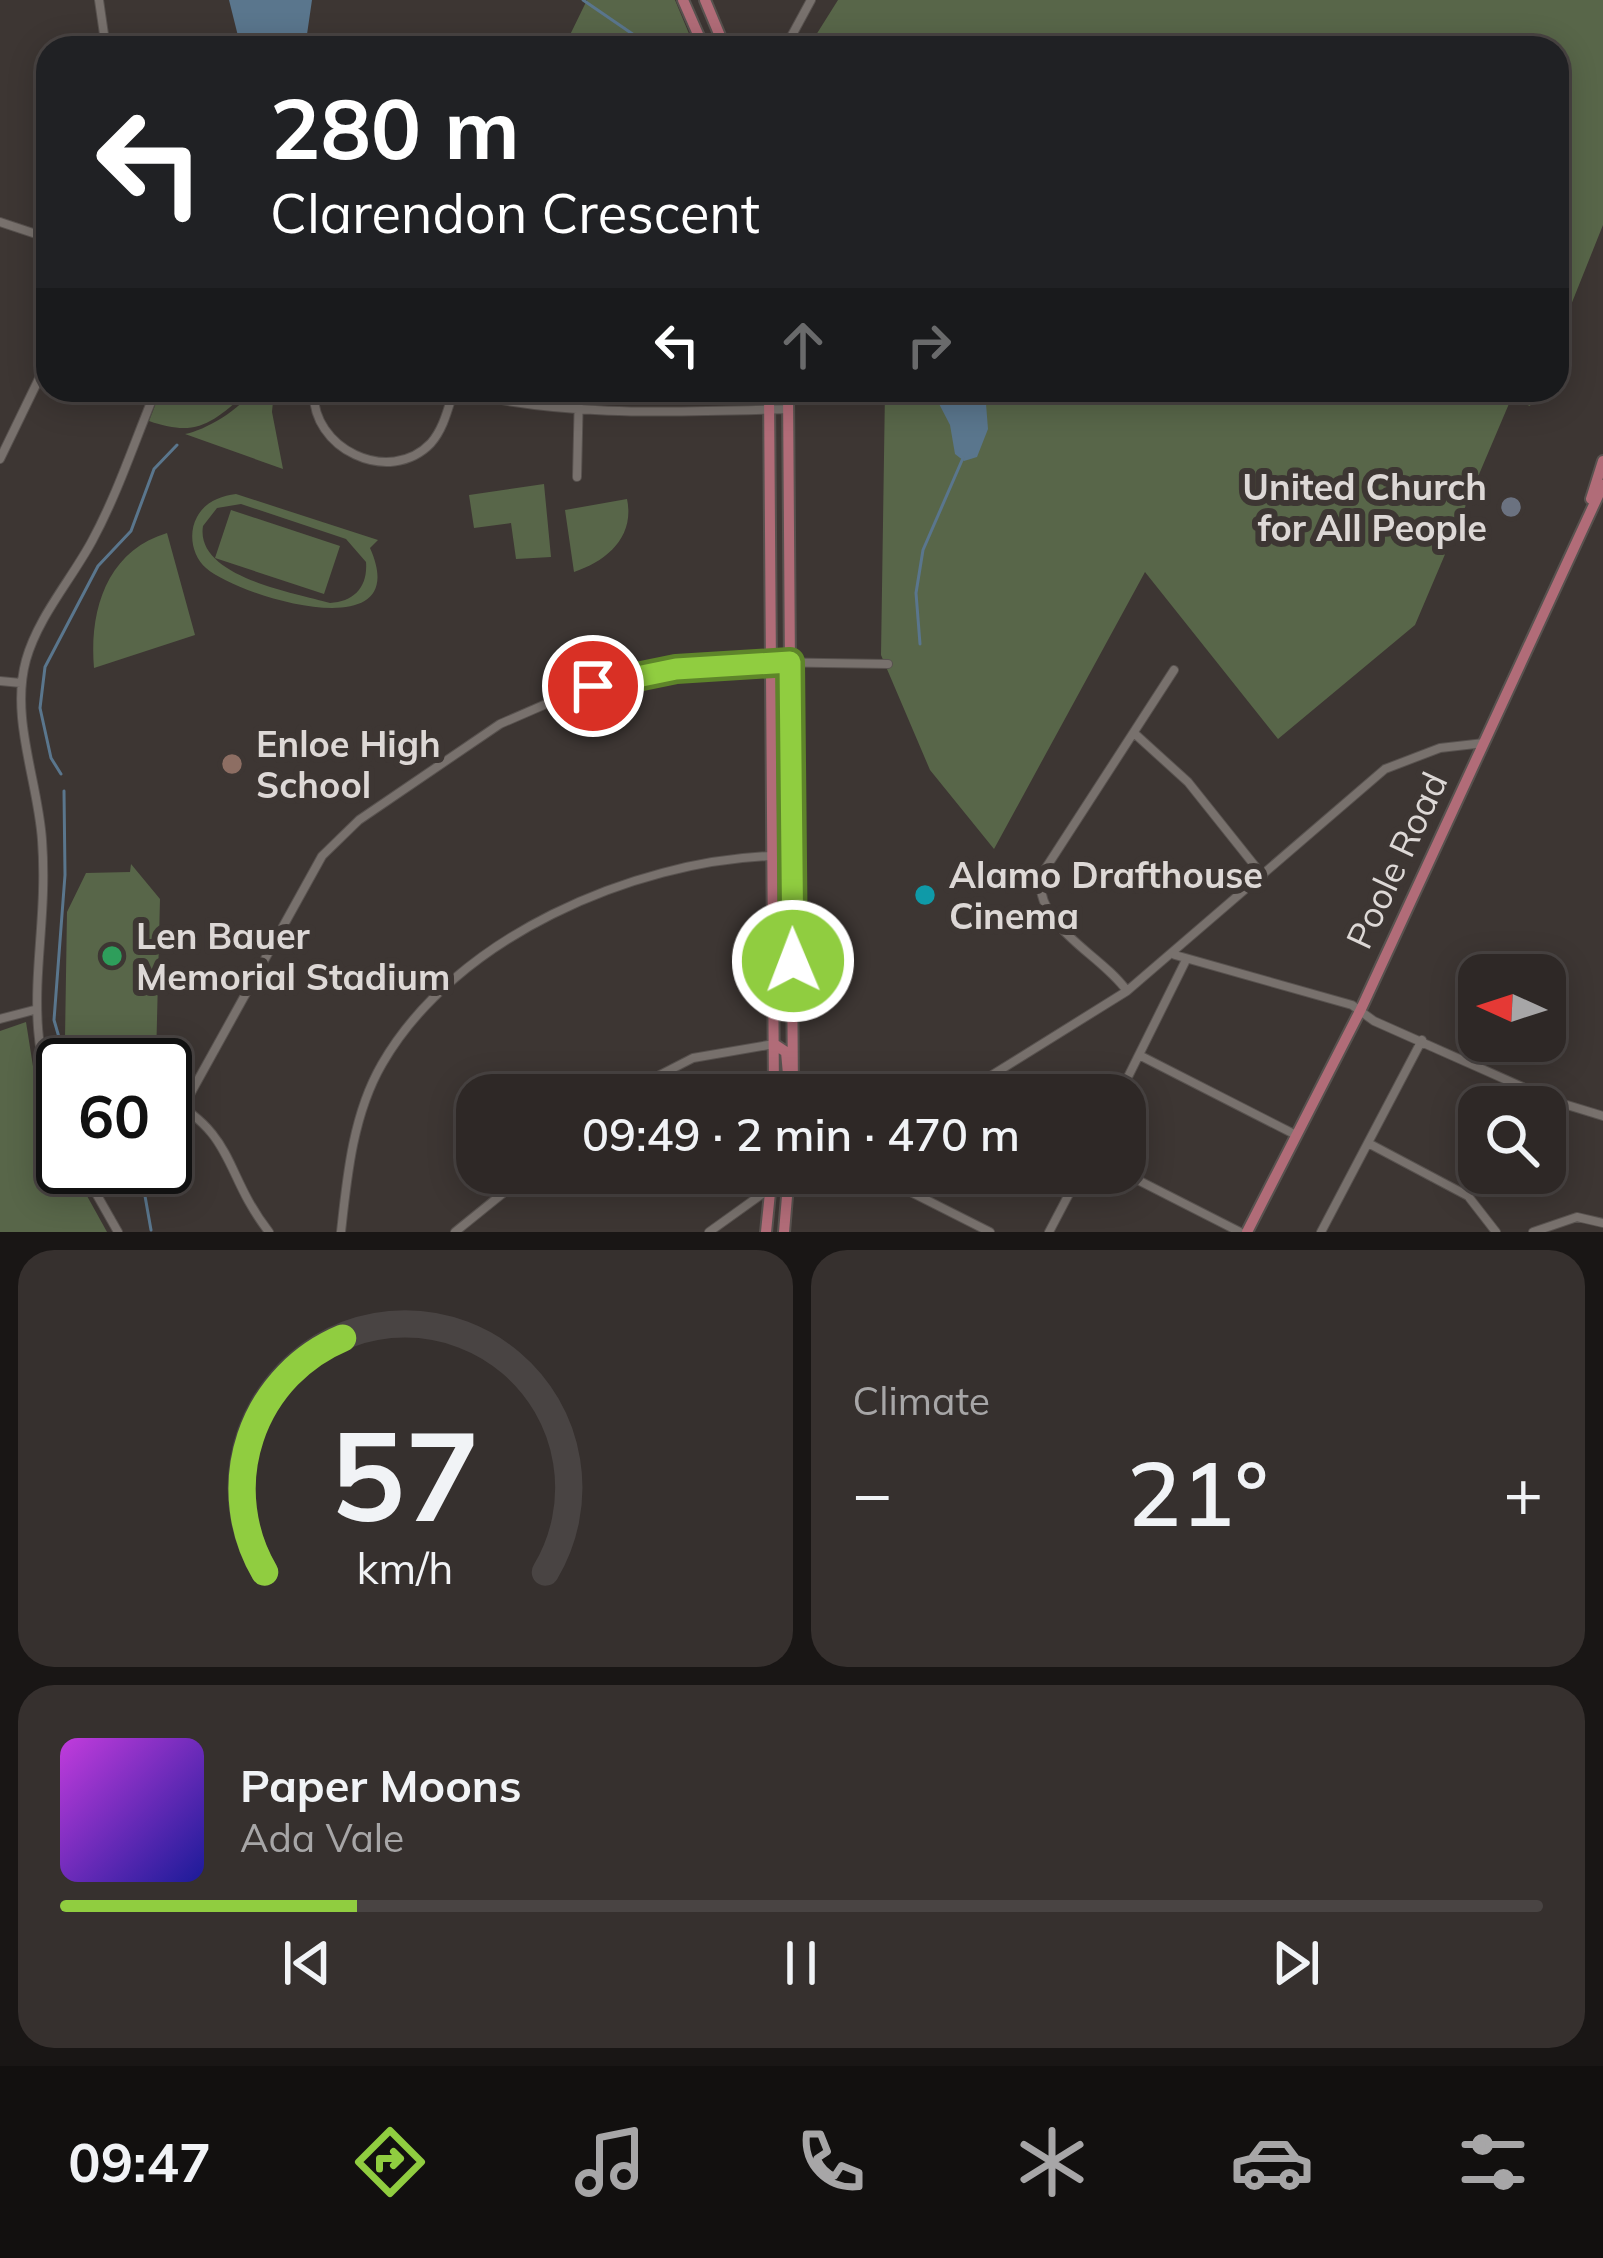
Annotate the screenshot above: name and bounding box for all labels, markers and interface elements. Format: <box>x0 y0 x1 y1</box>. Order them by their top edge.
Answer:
text: 280 m <box>270 75 520 180</box>
icon: left <box>72 84 228 240</box>
text: Clarendon Crescent <box>270 179 760 247</box>
icon: left <box>644 312 710 378</box>
icon: ahead <box>770 312 836 378</box>
icon: right <box>896 312 962 378</box>
place label: United Church for All People <box>1242 464 1487 550</box>
marker: United Church for All People <box>1498 494 1524 520</box>
pin <box>542 635 644 737</box>
icon: arrive <box>560 653 626 719</box>
place label: Enloe High School <box>256 721 441 807</box>
marker: Enloe High School <box>219 751 245 777</box>
street label: Poole Road <box>1336 765 1456 955</box>
place label: Alamo Drafthouse Cinema <box>949 852 1263 938</box>
marker: Alamo Drafthouse Cinema <box>912 882 938 908</box>
position arrow <box>730 898 856 1024</box>
place label: Len Bauer Memorial Stadium <box>136 913 450 999</box>
marker: Len Bauer Memorial Stadium <box>99 943 125 969</box>
north arrow <box>1458 954 1566 1062</box>
map controls <box>1458 954 1566 1194</box>
speed limit sign: 60 <box>36 1038 192 1194</box>
button: search <box>1458 1086 1566 1194</box>
text: 09:49 · 2 min · 470 m <box>582 1106 1020 1162</box>
text: Climate <box>853 1376 990 1425</box>
text: 57 <box>330 1396 480 1552</box>
text: 21° <box>1127 1436 1269 1549</box>
text: − <box>853 1451 892 1534</box>
text: + <box>1503 1451 1543 1534</box>
text: km/h <box>357 1540 454 1594</box>
text: Paper Moons <box>240 1757 522 1813</box>
text: Ada Vale <box>240 1813 404 1862</box>
icon: previous <box>274 1930 340 1996</box>
icon: pause <box>768 1930 834 1996</box>
icon: next <box>1263 1930 1329 1996</box>
icon: directions <box>348 2120 432 2204</box>
icon: music <box>568 2120 652 2204</box>
icon: phone <box>789 2120 873 2204</box>
icon: climate <box>1010 2120 1094 2204</box>
icon: car <box>1230 2120 1314 2204</box>
icon: filters <box>1451 2120 1535 2204</box>
text: 09:47 <box>68 2128 211 2196</box>

